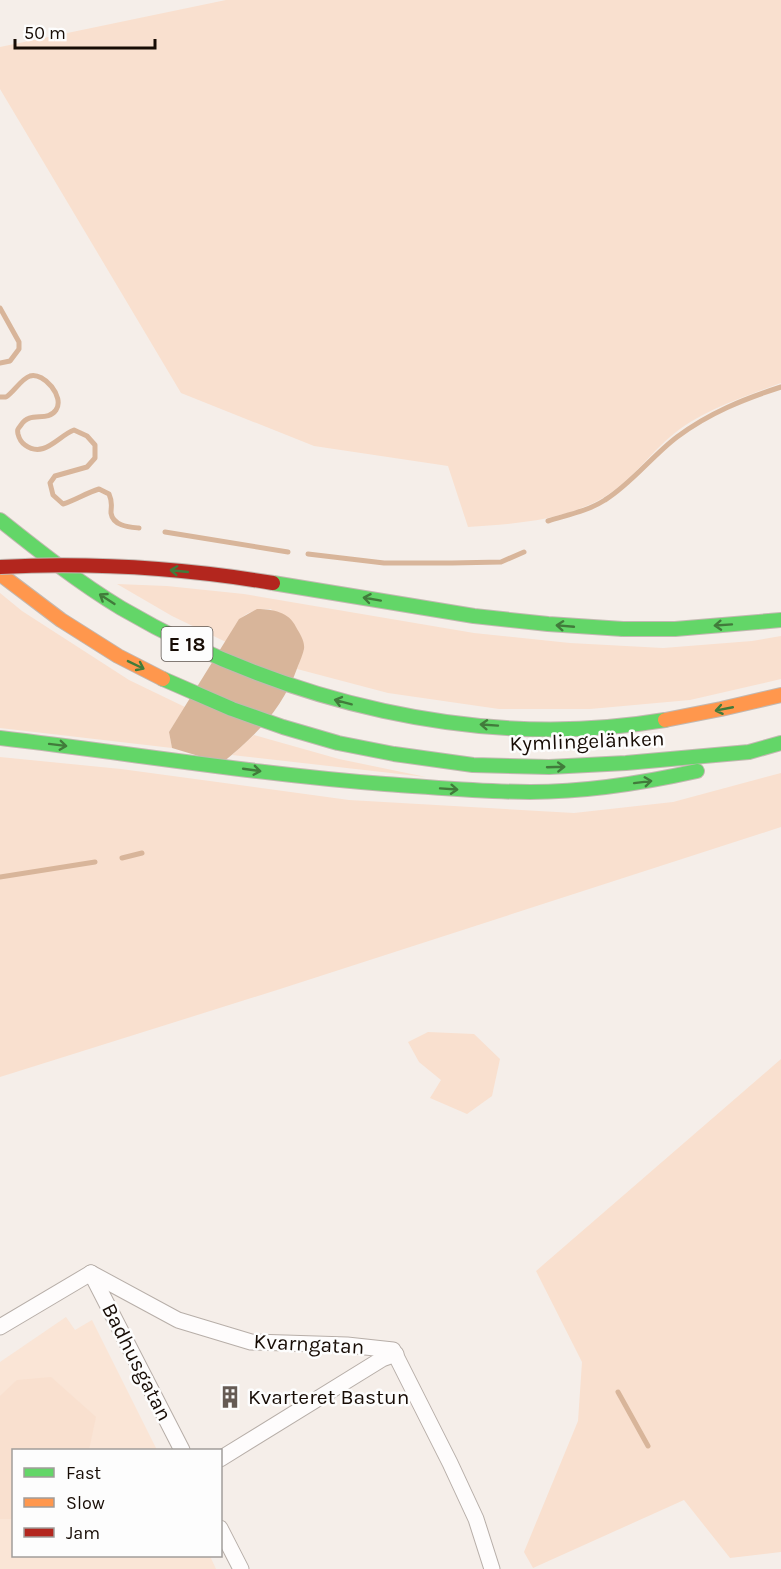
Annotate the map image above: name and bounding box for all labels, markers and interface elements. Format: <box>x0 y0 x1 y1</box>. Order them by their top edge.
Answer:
scale bar <box>15 12 154 50</box>
text: 50 m <box>24 22 66 44</box>
one-way arrow <box>169 565 189 576</box>
one-way arrow <box>99 592 116 604</box>
one-way arrow <box>362 593 382 604</box>
one-way arrow <box>555 620 575 631</box>
one-way arrow <box>713 620 733 631</box>
road number: E 18 <box>162 627 213 661</box>
one-way arrow <box>126 659 144 671</box>
one-way arrow <box>333 695 352 707</box>
one-way arrow <box>715 704 735 715</box>
one-way arrow <box>479 719 499 730</box>
street label: Kymlingelänken <box>509 726 665 756</box>
one-way arrow <box>48 740 68 751</box>
one-way arrow <box>546 761 566 772</box>
one-way arrow <box>241 764 261 775</box>
one-way arrow <box>633 776 653 787</box>
one-way arrow <box>438 784 458 795</box>
street label: Badhusgatan <box>97 1299 177 1425</box>
street label: Kvarngatan <box>253 1329 365 1359</box>
building icon: Kvarteret Bastun <box>217 1384 243 1410</box>
place label: Kvarteret Bastun <box>248 1385 409 1409</box>
legend <box>12 1449 222 1557</box>
text: Fast <box>66 1462 101 1484</box>
text: Slow <box>66 1492 105 1514</box>
text: Jam <box>66 1522 100 1544</box>

